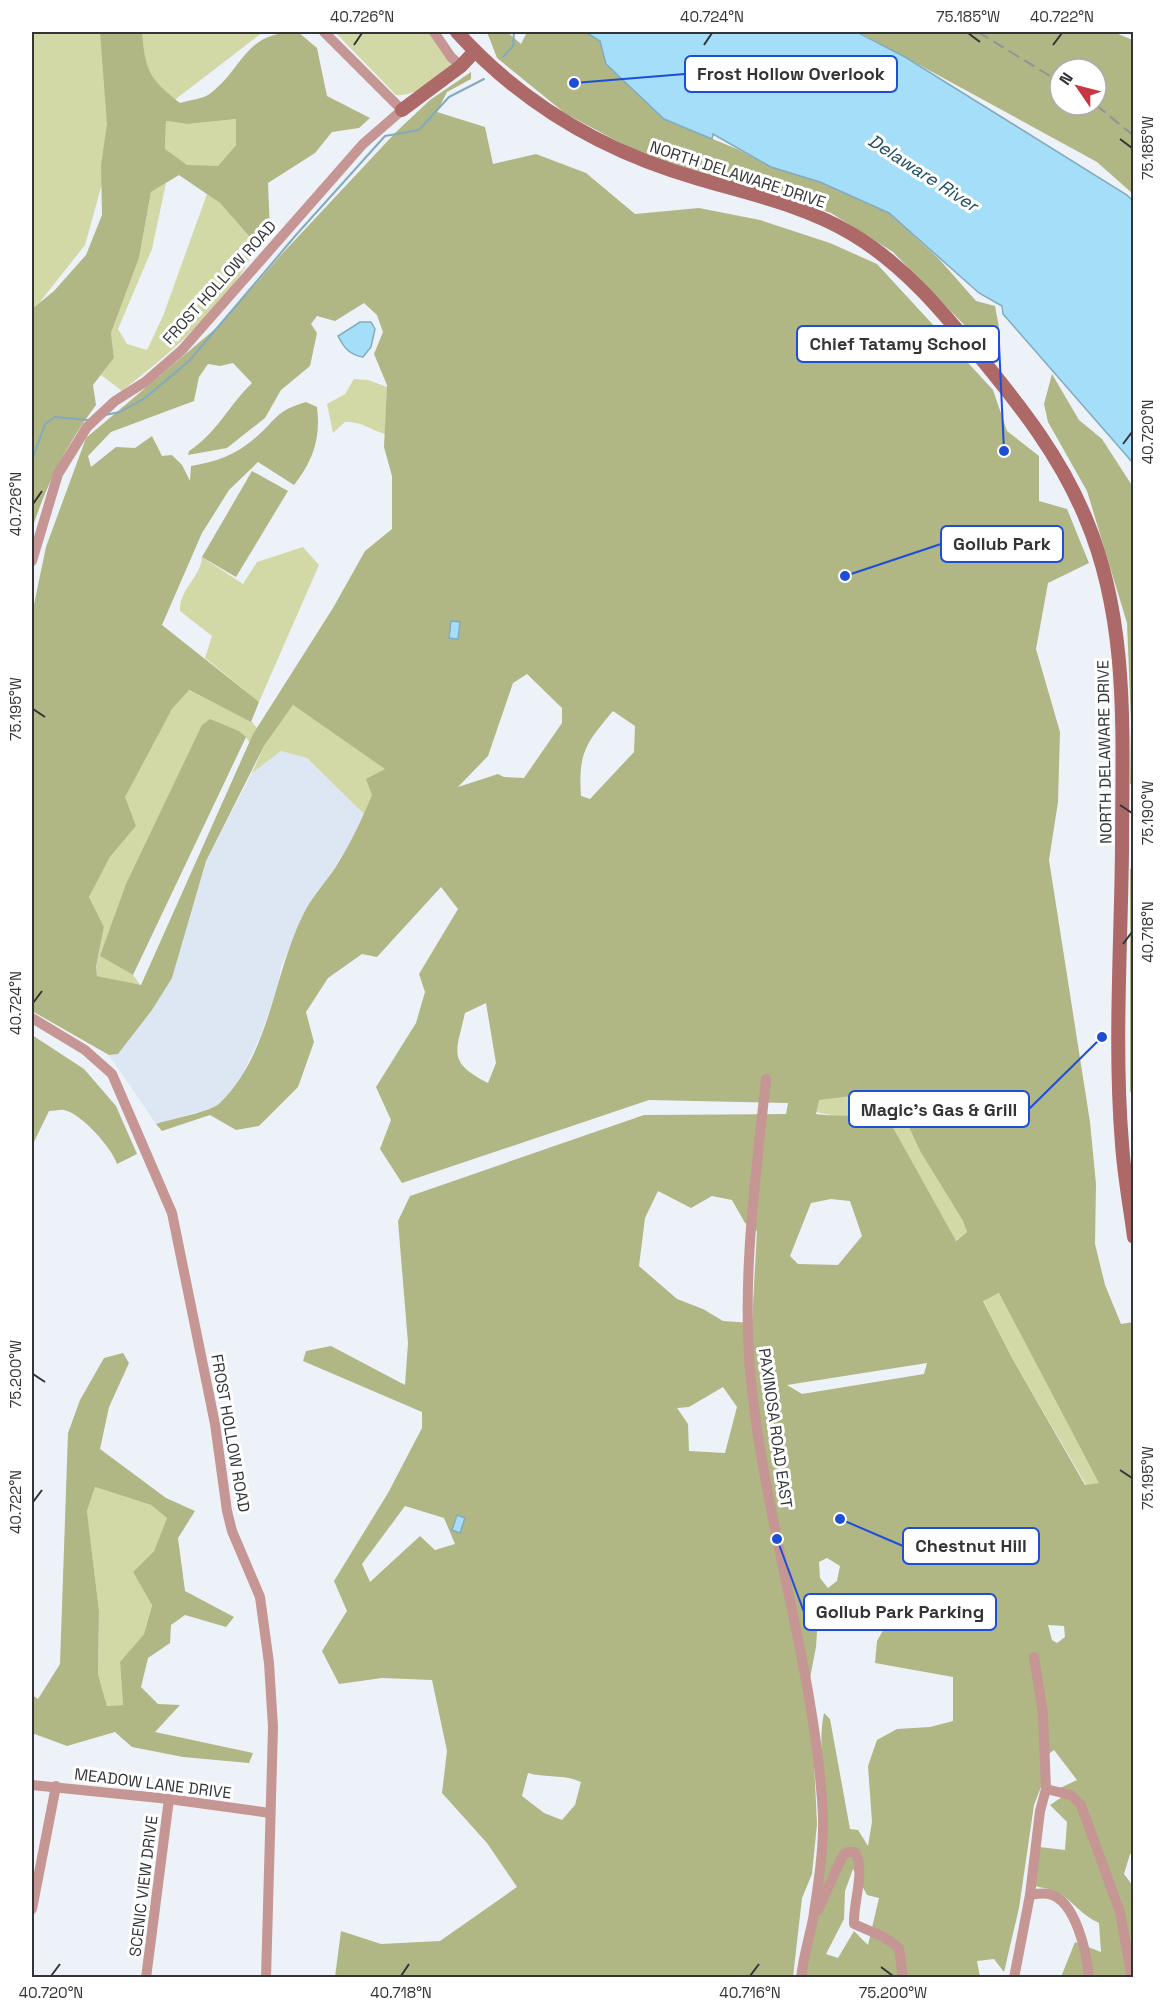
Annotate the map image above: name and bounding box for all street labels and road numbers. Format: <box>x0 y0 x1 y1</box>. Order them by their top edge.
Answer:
street label: NORTH DELAWARE DRIVE <box>647 136 828 213</box>
street label: FROST HOLLOW ROAD <box>158 216 281 349</box>
street label: NORTH DELAWARE DRIVE <box>1092 660 1117 844</box>
street label: PAXINOSA ROAD EAST <box>754 1347 797 1509</box>
street label: FROST HOLLOW ROAD <box>206 1352 255 1514</box>
street label: MEADOW LANE DRIVE <box>73 1763 233 1804</box>
street label: SCENIC VIEW DRIVE <box>124 1814 163 1958</box>

